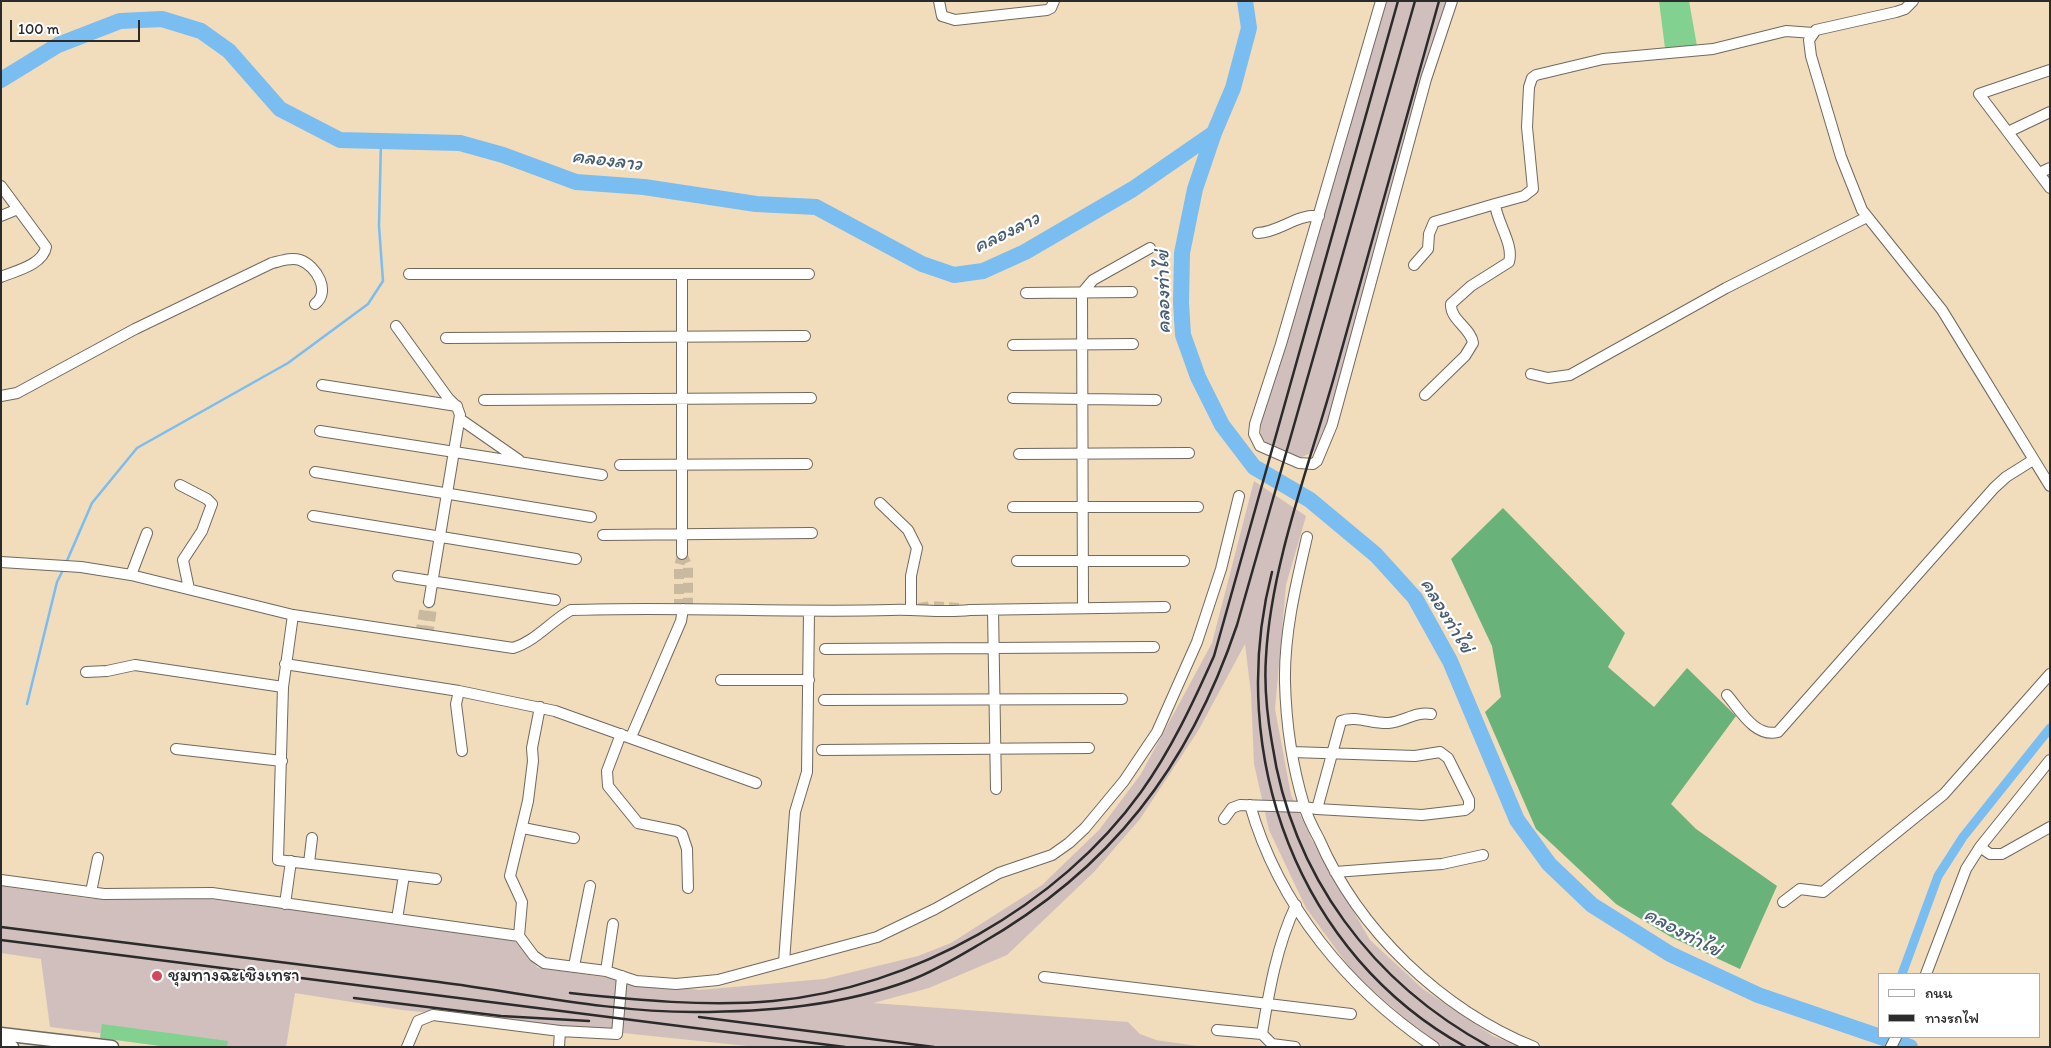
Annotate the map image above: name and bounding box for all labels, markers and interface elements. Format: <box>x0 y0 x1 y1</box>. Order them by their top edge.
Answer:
scale bar <box>12 10 142 42</box>
text: 100 m <box>18 20 59 38</box>
water label: คลองลาว <box>570 145 644 177</box>
water label: คลองลาว <box>970 207 1044 259</box>
water label: คลองท่าไข่ <box>1151 250 1177 334</box>
water label: คลองท่าไข่ <box>1414 574 1478 658</box>
water label: คลองท่าไข่ <box>1639 903 1725 963</box>
place label: ชุมทางฉะเชิงเทรา <box>168 965 300 987</box>
marker: ชุมทางฉะเชิงเทรา <box>150 969 164 983</box>
legend <box>1878 973 2041 1038</box>
text: ถนน <box>1925 984 1953 1002</box>
text: ทางรถไฟ <box>1925 1009 1979 1027</box>

